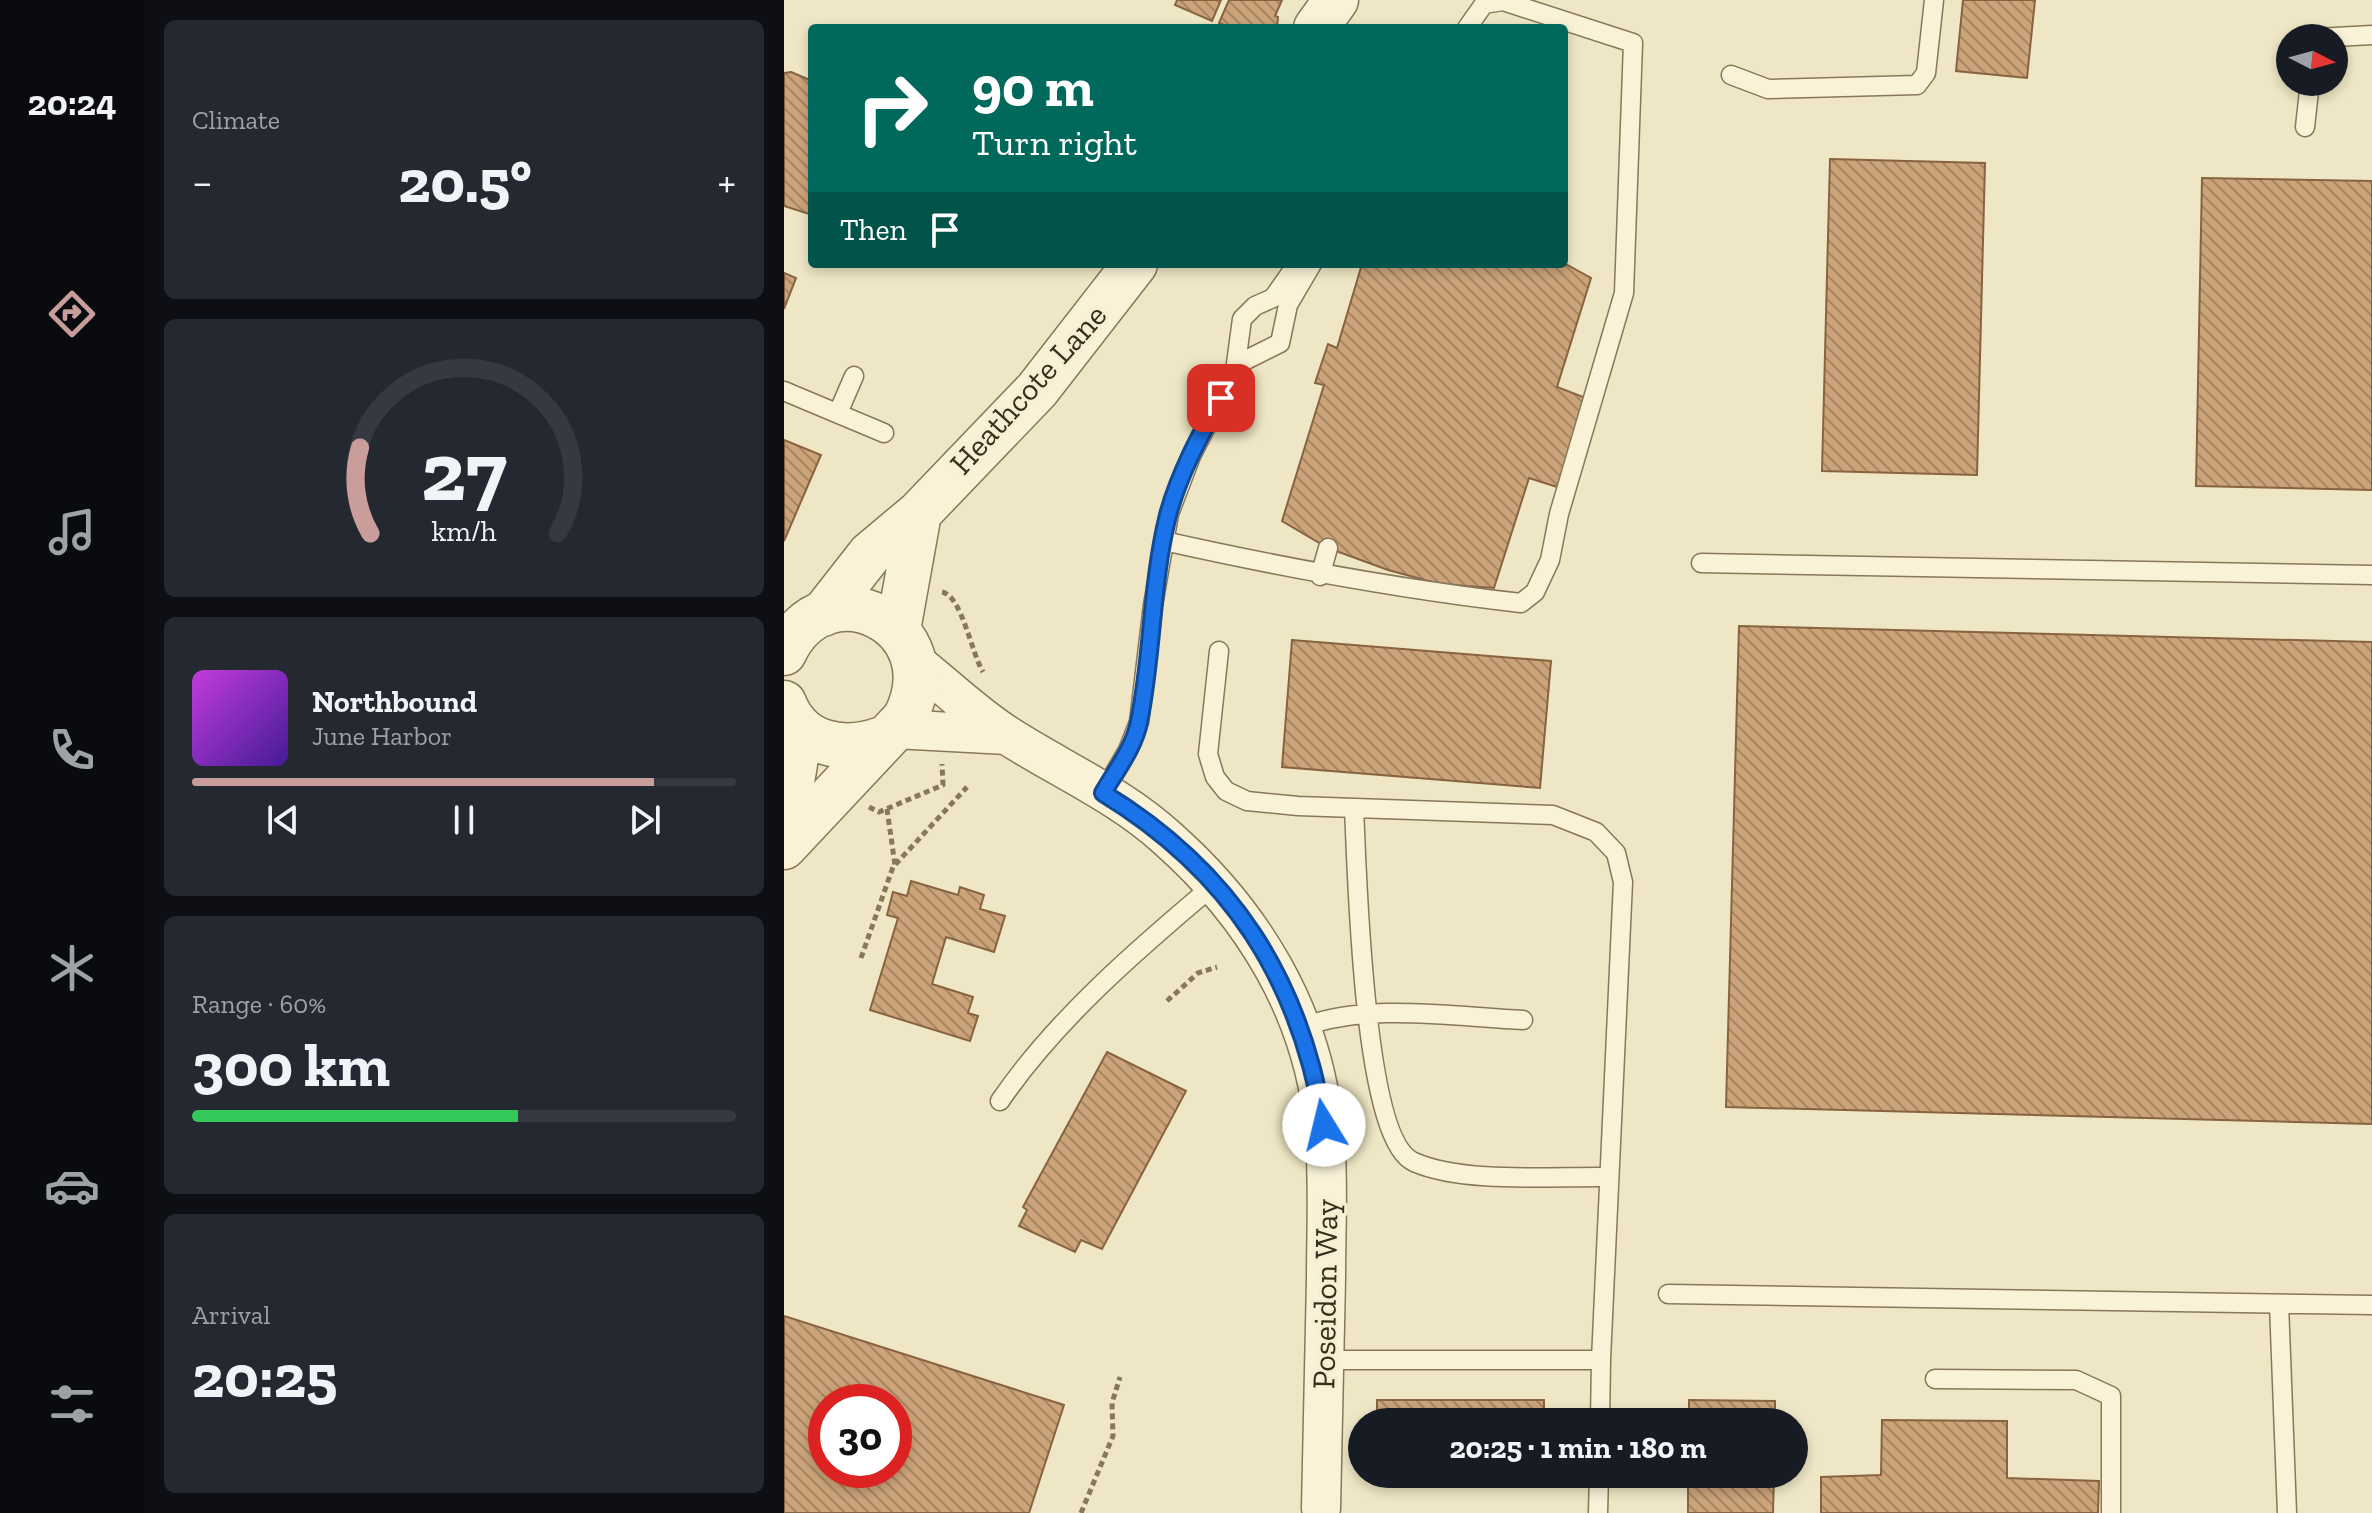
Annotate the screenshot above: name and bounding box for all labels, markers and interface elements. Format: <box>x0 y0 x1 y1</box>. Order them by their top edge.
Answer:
north arrow <box>2276 24 2348 96</box>
map controls <box>2276 24 2348 96</box>
text: 90 m <box>972 53 1094 120</box>
icon: right <box>840 56 944 160</box>
text: 20:24 <box>28 81 116 124</box>
text: Climate <box>192 104 280 136</box>
text: Turn right <box>972 121 1137 164</box>
text: 20.5° <box>398 145 532 217</box>
text: − <box>192 155 213 208</box>
text: + <box>717 155 736 208</box>
icon: arrive <box>923 208 967 252</box>
text: Then <box>840 212 907 248</box>
icon: directions <box>44 286 100 342</box>
street label: Heathcote Lane <box>942 296 1114 482</box>
pin <box>1187 364 1255 432</box>
icon: arrive <box>1199 376 1243 420</box>
text: 27 <box>421 420 507 520</box>
icon: music <box>44 504 100 560</box>
text: km/h <box>431 514 497 548</box>
text: Northbound <box>312 684 477 720</box>
text: June Harbor <box>312 720 452 752</box>
icon: phone <box>44 722 100 778</box>
icon: previous <box>261 798 305 842</box>
icon: pause <box>442 798 486 842</box>
icon: next <box>623 798 667 842</box>
icon: climate <box>44 940 100 996</box>
text: Range · 60% <box>192 988 326 1020</box>
text: 300 km <box>192 1029 390 1101</box>
position arrow <box>1282 1083 1366 1167</box>
icon: car <box>44 1158 100 1214</box>
street label: Poseidon Way <box>1304 1198 1346 1389</box>
text: Arrival <box>192 1299 270 1331</box>
text: 20:25 <box>192 1340 337 1412</box>
icon: filters <box>44 1376 100 1432</box>
speed limit sign: 30 <box>808 1384 912 1488</box>
text: 20:25 · 1 min · 180 m <box>1449 1430 1707 1466</box>

